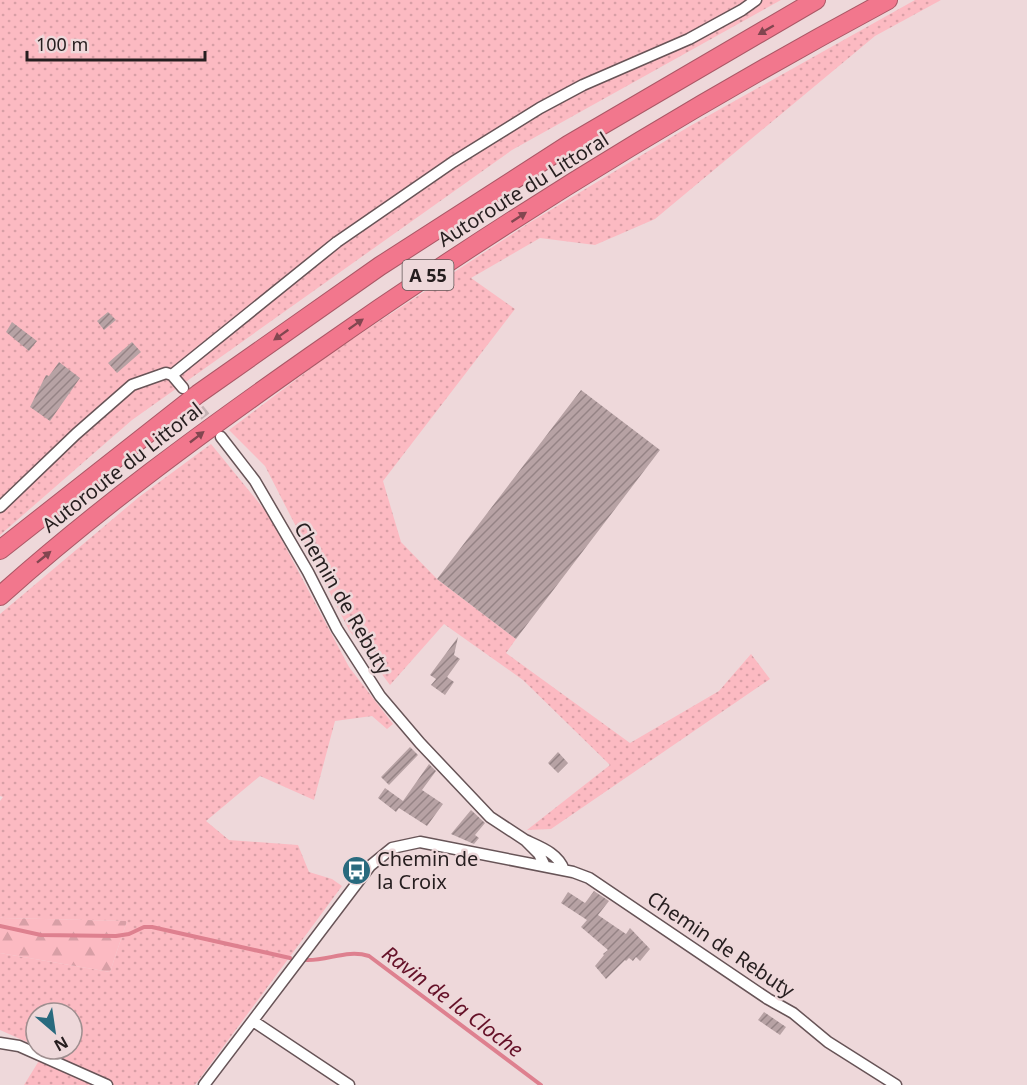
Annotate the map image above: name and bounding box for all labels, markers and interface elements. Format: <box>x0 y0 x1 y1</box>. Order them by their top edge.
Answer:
scale bar <box>27 24 206 62</box>
one-way arrow <box>758 24 774 35</box>
text: 100 m <box>36 32 88 56</box>
street label: Autoroute du Littoral <box>432 125 614 253</box>
one-way arrow <box>511 211 527 222</box>
road number: A 55 <box>402 260 454 290</box>
one-way arrow <box>348 319 364 330</box>
one-way arrow <box>274 329 290 341</box>
street label: Autoroute du Littoral <box>36 396 208 538</box>
one-way arrow <box>189 430 205 443</box>
street label: Chemin de Rebuty <box>288 517 398 680</box>
one-way arrow <box>36 551 52 564</box>
place label: Chemin de la Croix <box>377 845 478 895</box>
bus stop icon: Chemin de la Croix <box>340 854 372 886</box>
street label: Chemin de Rebuty <box>642 885 801 1004</box>
water label: Ravin de la Cloche <box>377 939 529 1063</box>
north arrow <box>24 1001 84 1061</box>
text: N <box>50 1031 72 1057</box>

